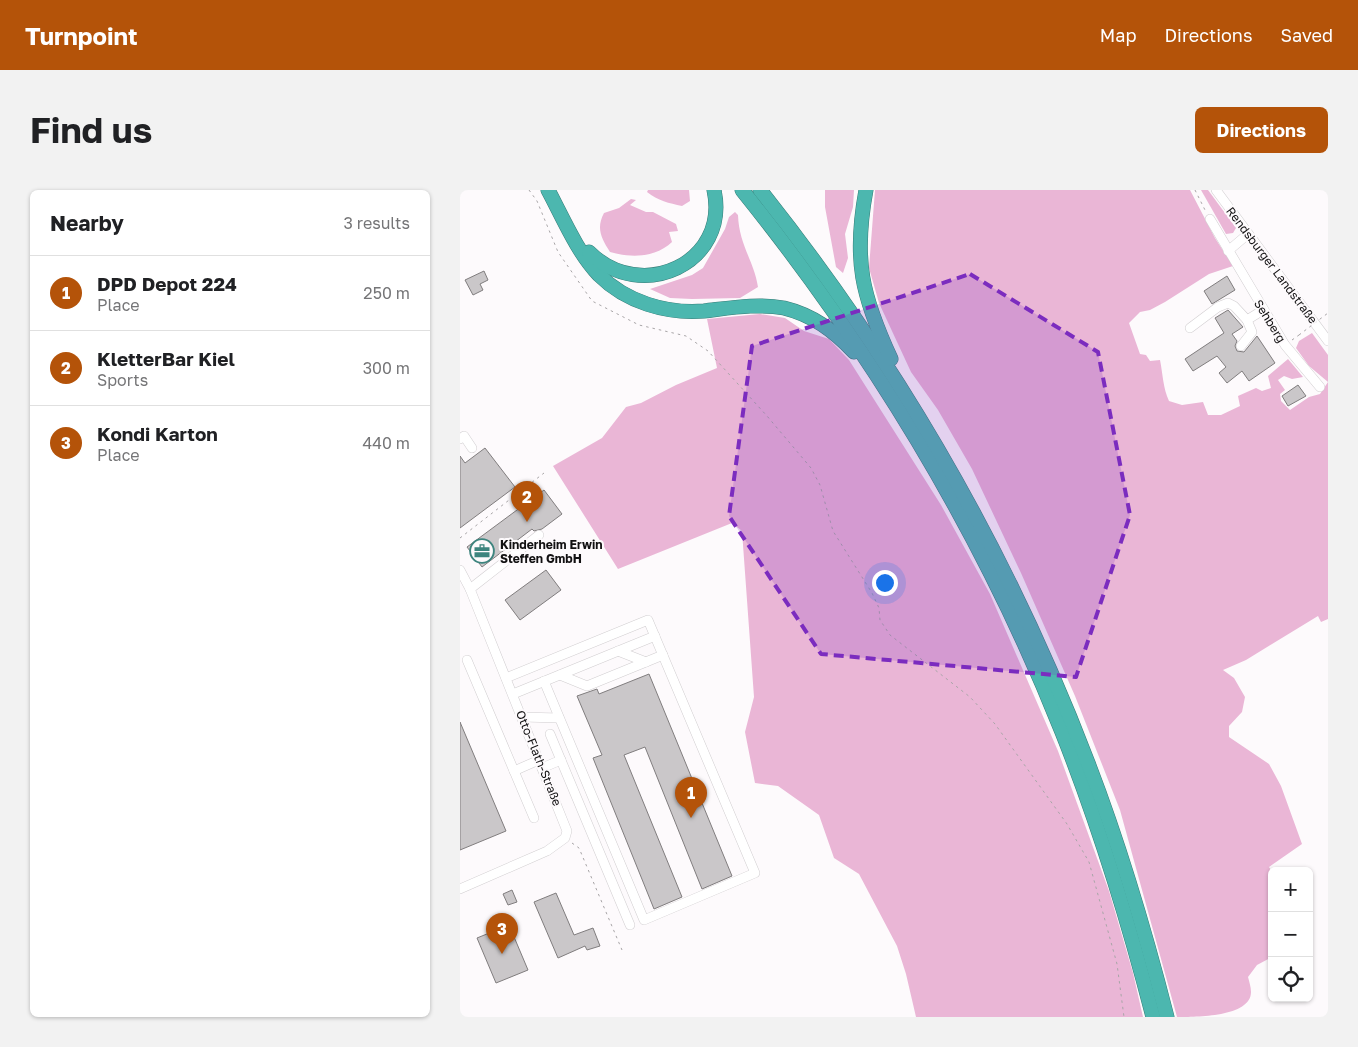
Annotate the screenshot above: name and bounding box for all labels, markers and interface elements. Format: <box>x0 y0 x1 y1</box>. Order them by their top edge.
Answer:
text: Turnpoint <box>25 21 138 50</box>
text: Map <box>1100 24 1136 46</box>
text: Directions <box>1164 24 1252 46</box>
text: Saved <box>1280 24 1333 46</box>
button: Directions <box>1195 107 1328 153</box>
text: Find us <box>30 109 152 151</box>
street label: Rendsburger Landstraße <box>1223 204 1321 326</box>
text: Nearby <box>50 210 124 236</box>
text: 3 results <box>343 213 410 233</box>
text: DPD Depot 224 <box>97 272 237 295</box>
text: 1 <box>62 283 70 303</box>
text: 250 m <box>363 283 410 303</box>
text: Place <box>97 295 140 315</box>
street label: Sehberg <box>1251 297 1289 345</box>
text: KletterBar Kiel <box>97 347 235 370</box>
text: 2 <box>61 358 71 378</box>
text: 300 m <box>363 358 410 378</box>
text: Sports <box>97 370 148 390</box>
text: Kondi Karton <box>97 422 218 445</box>
text: 3 <box>61 433 71 453</box>
text: 440 m <box>362 433 410 453</box>
text: Place <box>97 445 140 465</box>
pin: 2 <box>511 481 543 522</box>
place label: Kinderheim Erwin Steffen GmbH <box>500 537 602 566</box>
office icon: Kinderheim Erwin Steffen GmbH <box>469 538 495 564</box>
your location <box>872 570 898 596</box>
street label: Otto-Flath-Straße <box>513 708 565 808</box>
pin: 1 <box>675 777 707 818</box>
map controls <box>1268 867 1313 1002</box>
button: + <box>1268 867 1313 912</box>
button: − <box>1268 912 1313 957</box>
pin: 3 <box>486 913 518 954</box>
button: locate <box>1268 957 1313 1002</box>

